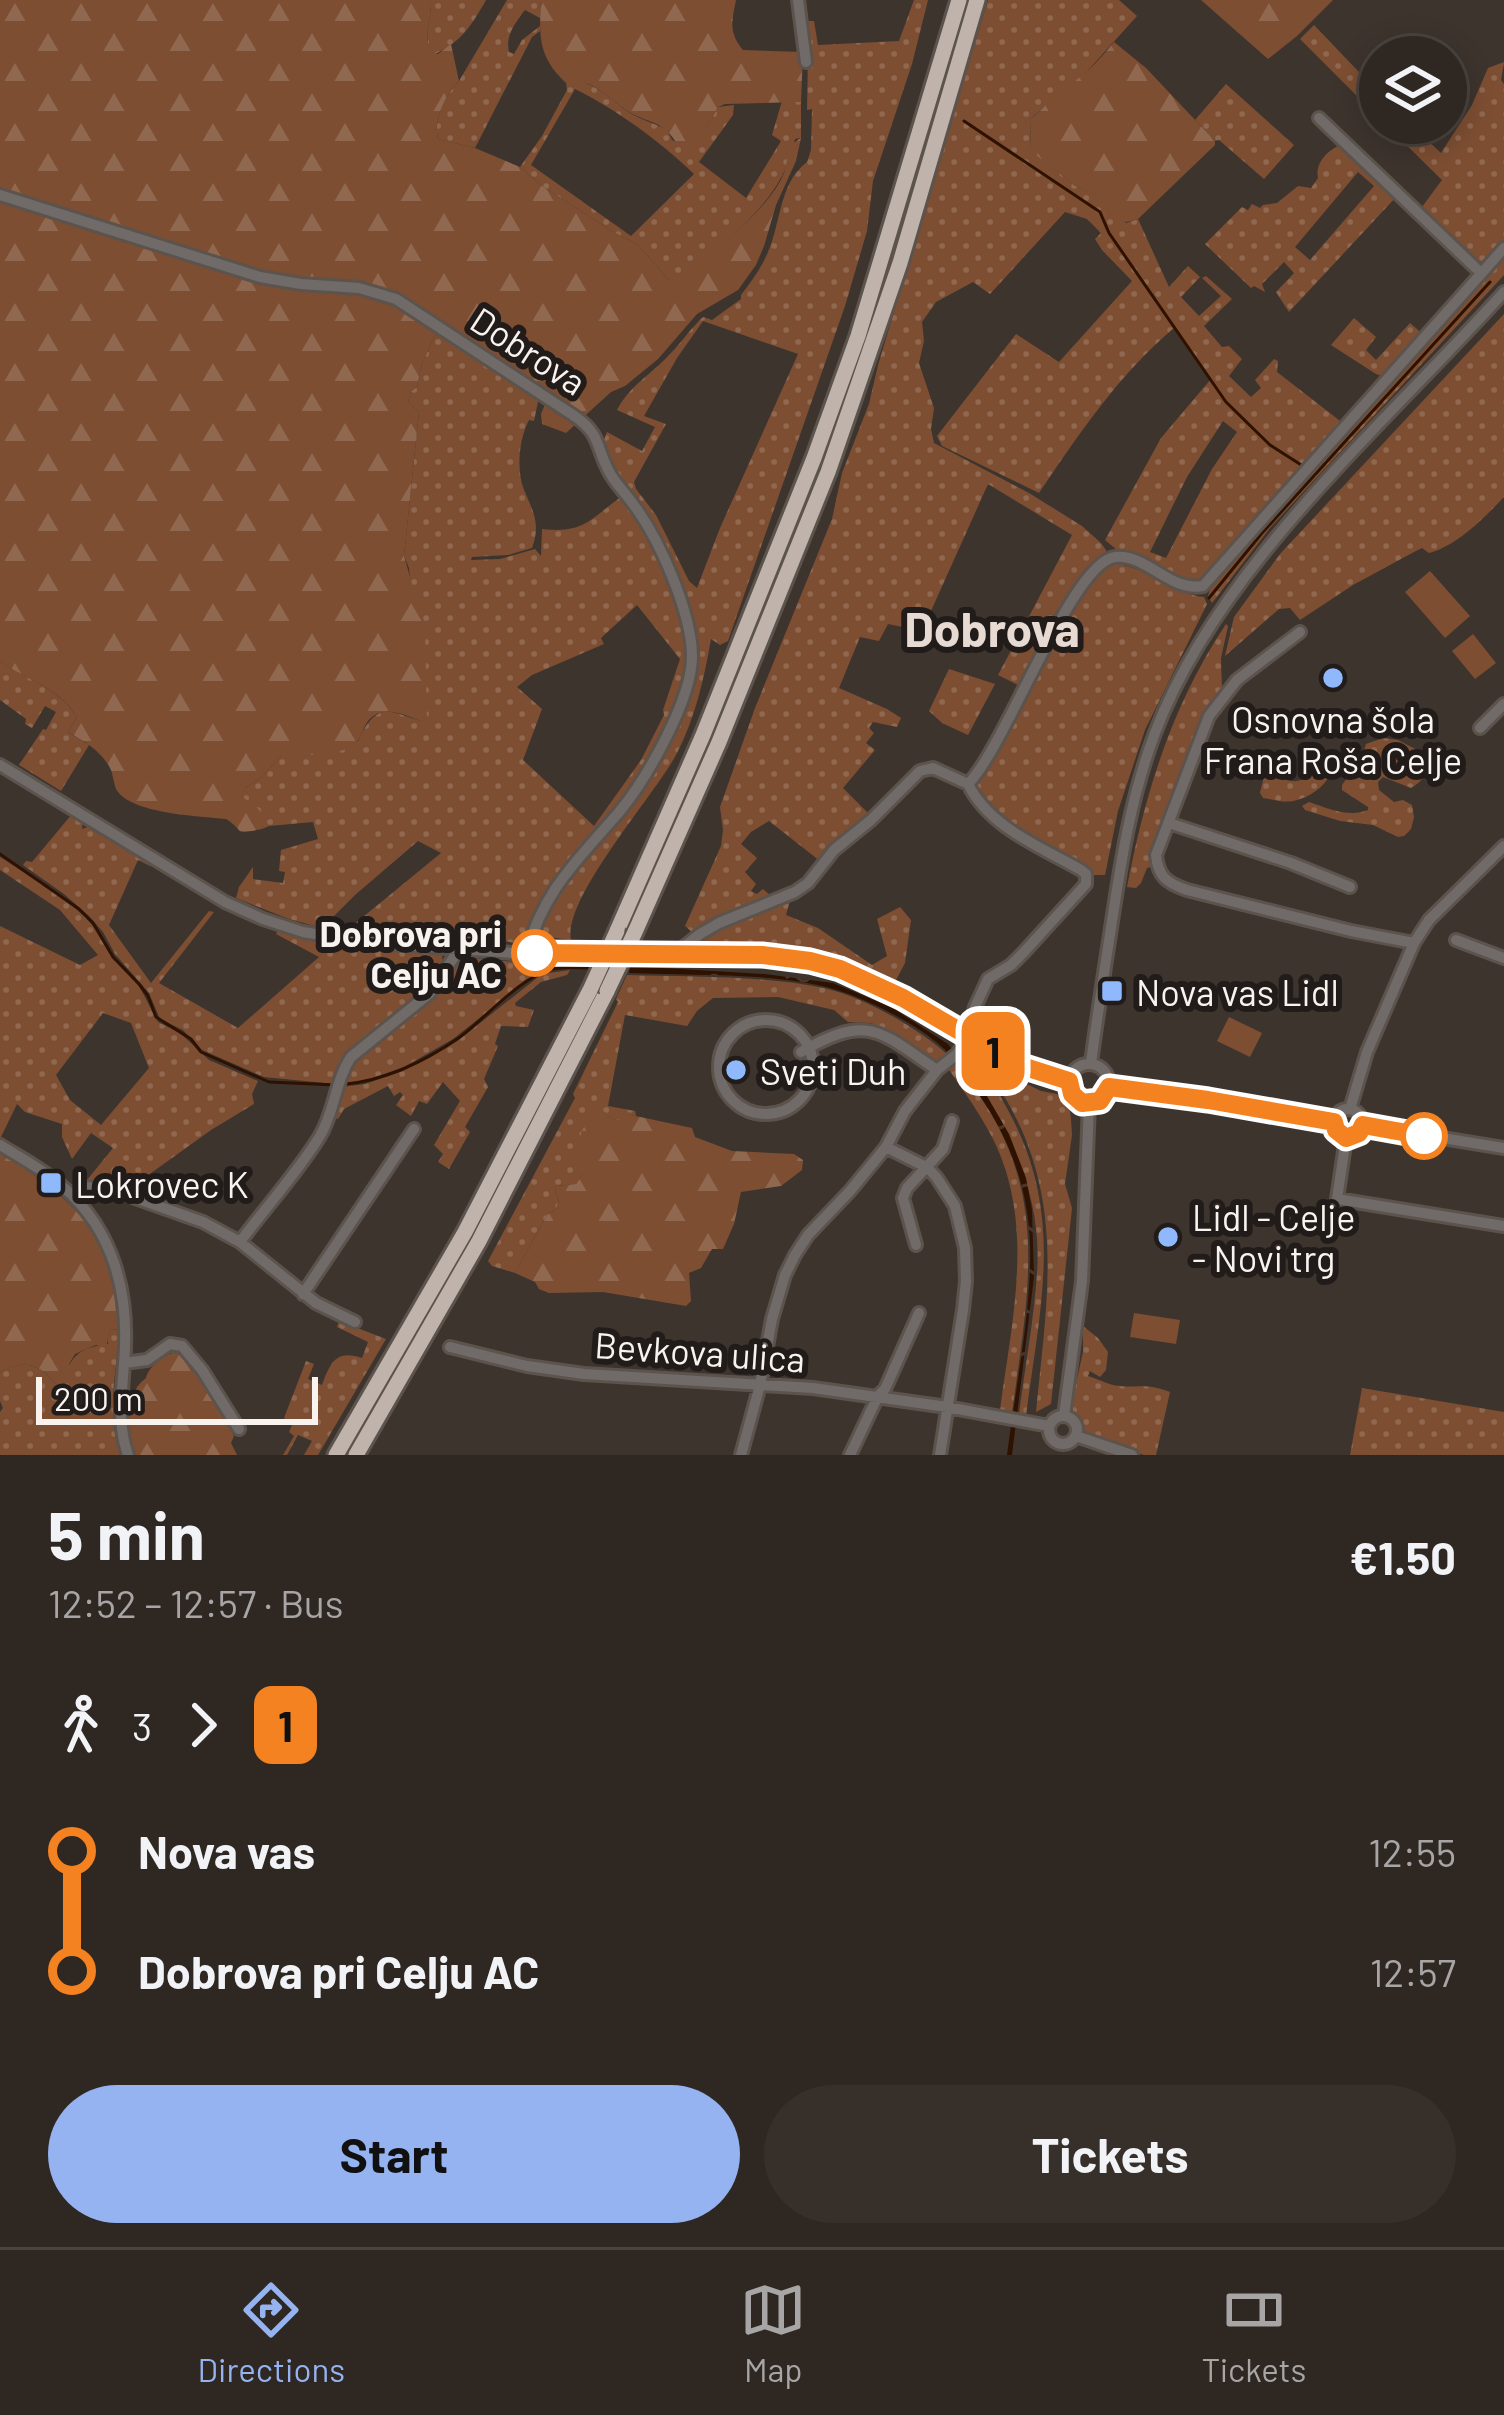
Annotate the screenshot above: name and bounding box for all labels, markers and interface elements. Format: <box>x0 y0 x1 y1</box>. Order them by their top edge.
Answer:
map controls <box>1359 36 1467 144</box>
button: layers <box>1359 36 1467 144</box>
street label: Dobrova <box>463 297 595 403</box>
district label: Dobrova <box>904 599 1080 657</box>
marker: Osnovna šola Frana Roša Celje <box>1320 665 1346 691</box>
place label: Osnovna šola Frana Roša Celje <box>1204 697 1462 781</box>
place label: Dobrova pri Celju AC <box>320 911 502 995</box>
marker: Dobrova pri Celju AC <box>513 931 557 975</box>
place label: Nova vas Lidl <box>1136 970 1339 1013</box>
marker: Nova vas Lidl <box>1099 978 1125 1004</box>
line badge: 1 <box>954 1012 1032 1090</box>
text: 1 <box>986 1026 1000 1076</box>
place label: Sveti Duh <box>760 1049 906 1092</box>
marker: Sveti Duh <box>723 1057 749 1083</box>
unlabelled marker <box>1402 1114 1446 1158</box>
place label: Lokrovec K <box>75 1162 249 1205</box>
marker: Lokrovec K <box>38 1170 64 1196</box>
place label: Lidl - Celje - Novi trg <box>1192 1195 1355 1279</box>
marker: Lidl - Celje - Novi trg <box>1155 1224 1181 1250</box>
street label: Bevkova ulica <box>593 1322 807 1380</box>
scale bar <box>36 1371 318 1424</box>
text: 200 m <box>54 1378 143 1418</box>
text: 5 min <box>48 1494 205 1573</box>
text: €1.50 <box>1349 1530 1456 1584</box>
text: 12:52 – 12:57 · Bus <box>48 1579 344 1626</box>
icon: walk <box>48 1692 114 1758</box>
icon: forward <box>170 1692 236 1758</box>
text: 1 <box>278 1700 293 1750</box>
text: 3 <box>132 1702 152 1749</box>
text: Nova vas <box>138 1824 315 1878</box>
text: 12:55 <box>1368 1828 1456 1875</box>
text: Dobrova pri Celju AC <box>138 1944 539 1998</box>
text: 12:57 <box>1370 1948 1456 1995</box>
button: Start <box>48 2085 740 2223</box>
button: Tickets <box>764 2085 1456 2223</box>
tab: Directions <box>198 2277 345 2389</box>
tab: Map <box>740 2277 806 2389</box>
tab: Tickets <box>1201 2277 1306 2389</box>

